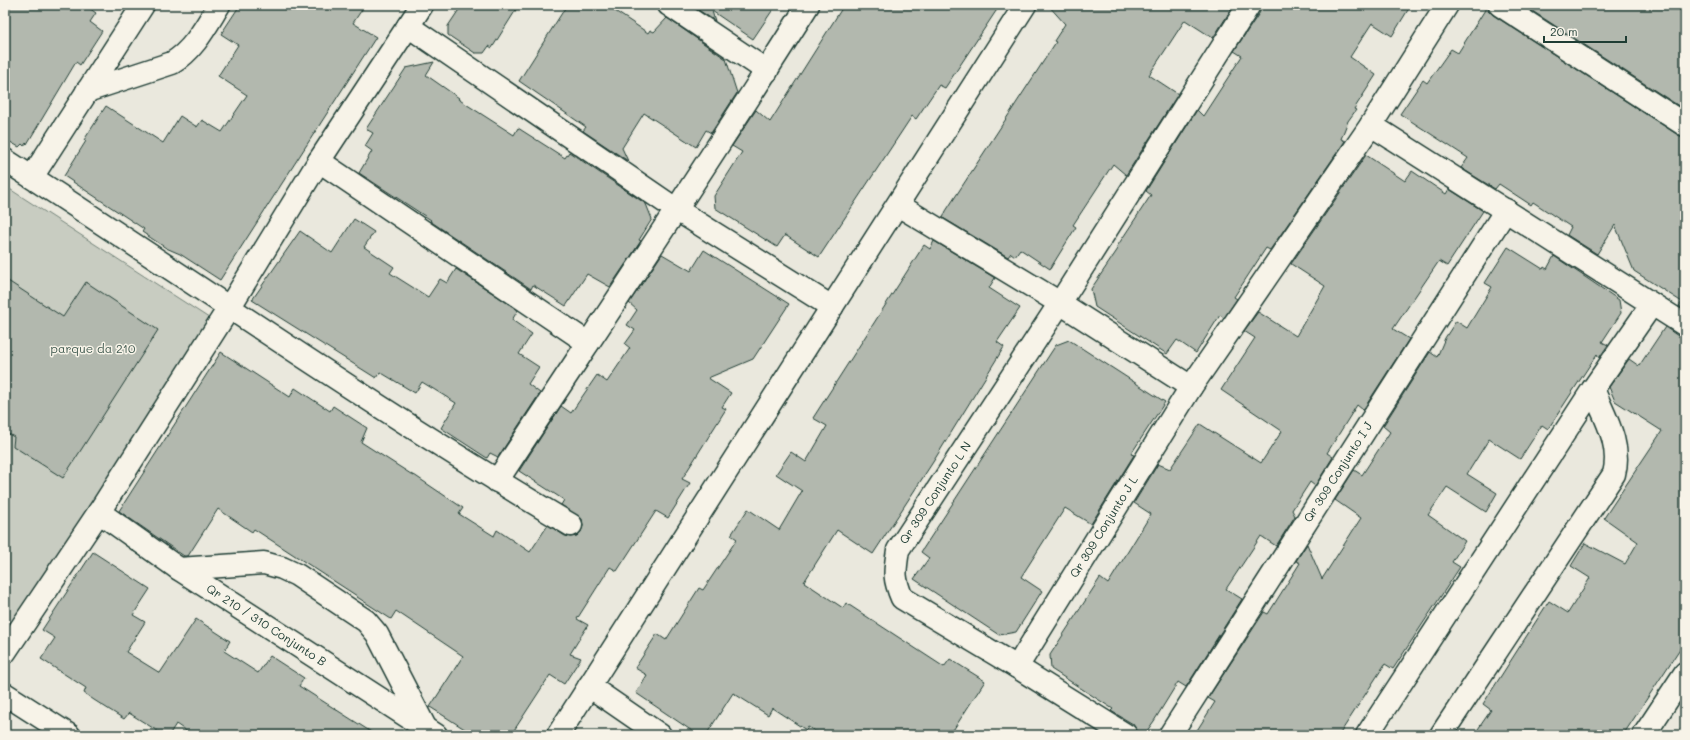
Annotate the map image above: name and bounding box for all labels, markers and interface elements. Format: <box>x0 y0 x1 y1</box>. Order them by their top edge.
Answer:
scale bar <box>1544 18 1626 44</box>
text: 20 m <box>1550 23 1578 39</box>
park label: parque da 210 <box>51 340 136 356</box>
street label: Qr 309 Conjunto I J <box>1299 418 1376 525</box>
street label: Qr 309 Conjunto L N <box>895 438 974 547</box>
street label: Qr 309 Conjunto J L <box>1065 472 1141 580</box>
street label: Qr 210 / 310 Conjunto B <box>204 580 330 669</box>

